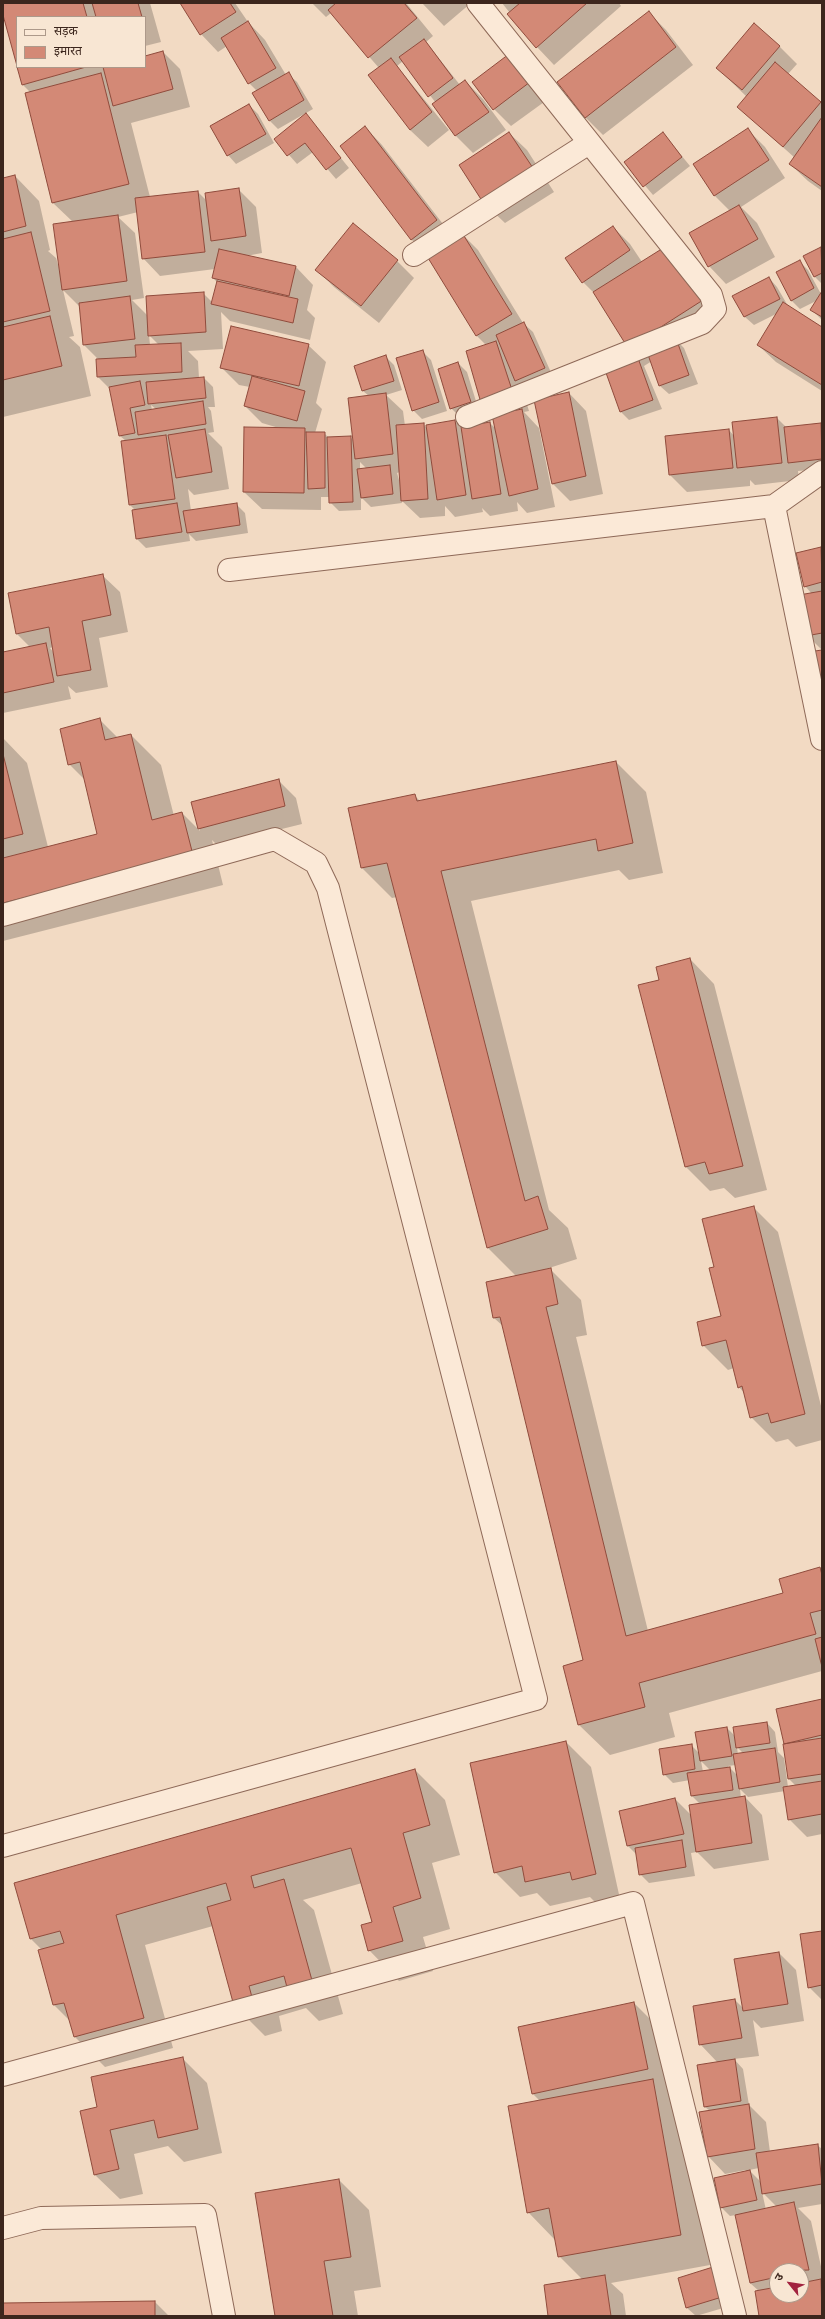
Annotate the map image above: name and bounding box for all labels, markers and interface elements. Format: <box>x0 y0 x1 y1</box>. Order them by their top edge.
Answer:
legend <box>16 16 146 68</box>
text: सड़क <box>54 24 78 38</box>
text: इमारत <box>54 44 82 58</box>
north arrow <box>769 2263 809 2303</box>
text: उ <box>772 2271 786 2283</box>

